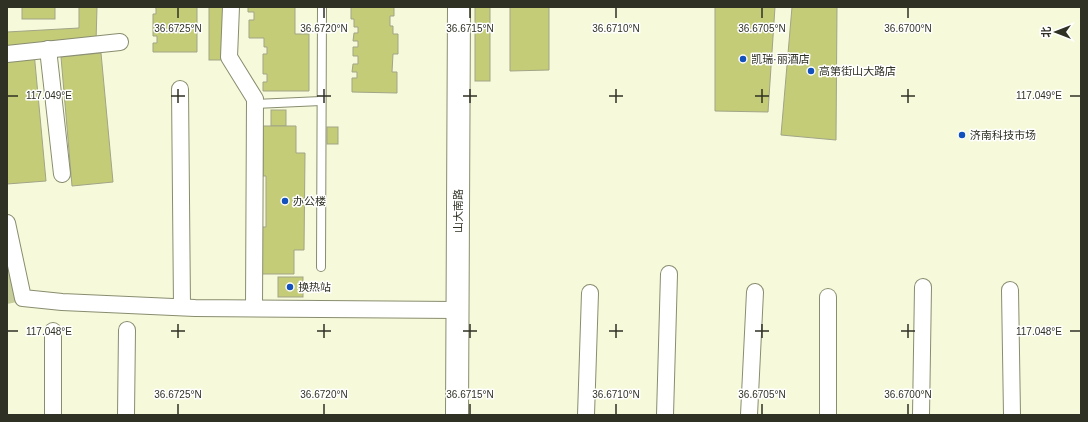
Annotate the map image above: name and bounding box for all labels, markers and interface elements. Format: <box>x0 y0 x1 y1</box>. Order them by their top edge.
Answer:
north arrow <box>1036 12 1076 52</box>
text: 36.6725°N <box>154 23 202 34</box>
text: 36.6720°N <box>300 23 348 34</box>
text: 36.6715°N <box>446 23 494 34</box>
text: 36.6710°N <box>592 23 640 34</box>
text: 36.6705°N <box>738 23 786 34</box>
text: 36.6700°N <box>884 23 932 34</box>
text: 北 <box>1040 27 1052 38</box>
place label: 凯瑞·丽酒店 <box>751 53 810 65</box>
marker: 凯瑞·丽酒店 <box>738 54 748 64</box>
place label: 高第街山大路店 <box>819 65 896 77</box>
marker: 高第街山大路店 <box>806 66 816 76</box>
text: 117.049°E <box>26 90 72 101</box>
text: 117.049°E <box>1016 90 1062 101</box>
place label: 济南科技市场 <box>970 129 1036 141</box>
marker: 济南科技市场 <box>957 130 967 140</box>
street label: 山大南路 <box>452 189 464 233</box>
place label: 办公楼 <box>293 195 326 207</box>
marker: 办公楼 <box>280 196 290 206</box>
place label: 换热站 <box>298 281 331 293</box>
marker: 换热站 <box>285 282 295 292</box>
text: 117.048°E <box>26 326 72 337</box>
text: 117.048°E <box>1016 326 1062 337</box>
text: 36.6725°N <box>154 389 202 400</box>
text: 36.6720°N <box>300 389 348 400</box>
text: 36.6715°N <box>446 389 494 400</box>
text: 36.6710°N <box>592 389 640 400</box>
text: 36.6705°N <box>738 389 786 400</box>
text: 36.6700°N <box>884 389 932 400</box>

